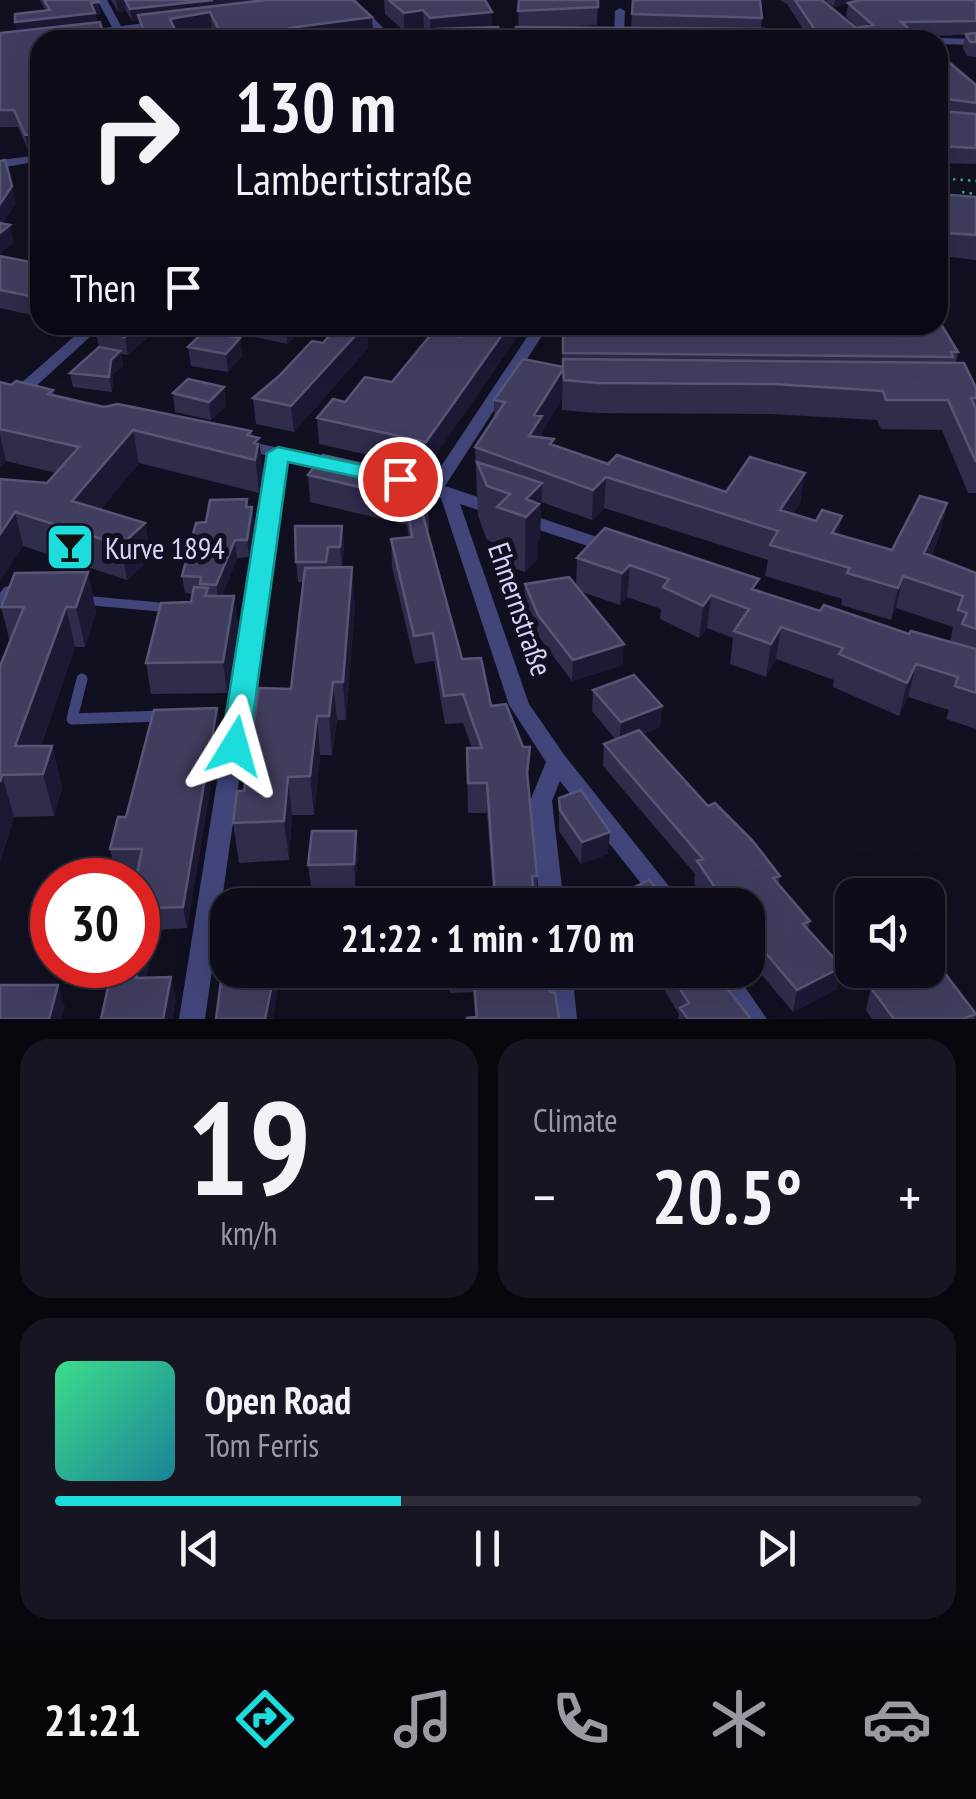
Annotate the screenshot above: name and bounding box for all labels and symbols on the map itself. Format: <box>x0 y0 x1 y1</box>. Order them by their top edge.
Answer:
pin <box>358 437 443 522</box>
bar icon: Kurve 1894 <box>44 521 96 573</box>
place label: Kurve 1894 <box>105 528 225 567</box>
street label: Ehnernstraße <box>480 537 562 681</box>
position arrow <box>183 694 287 798</box>
speed limit sign: 30 <box>30 858 160 988</box>

